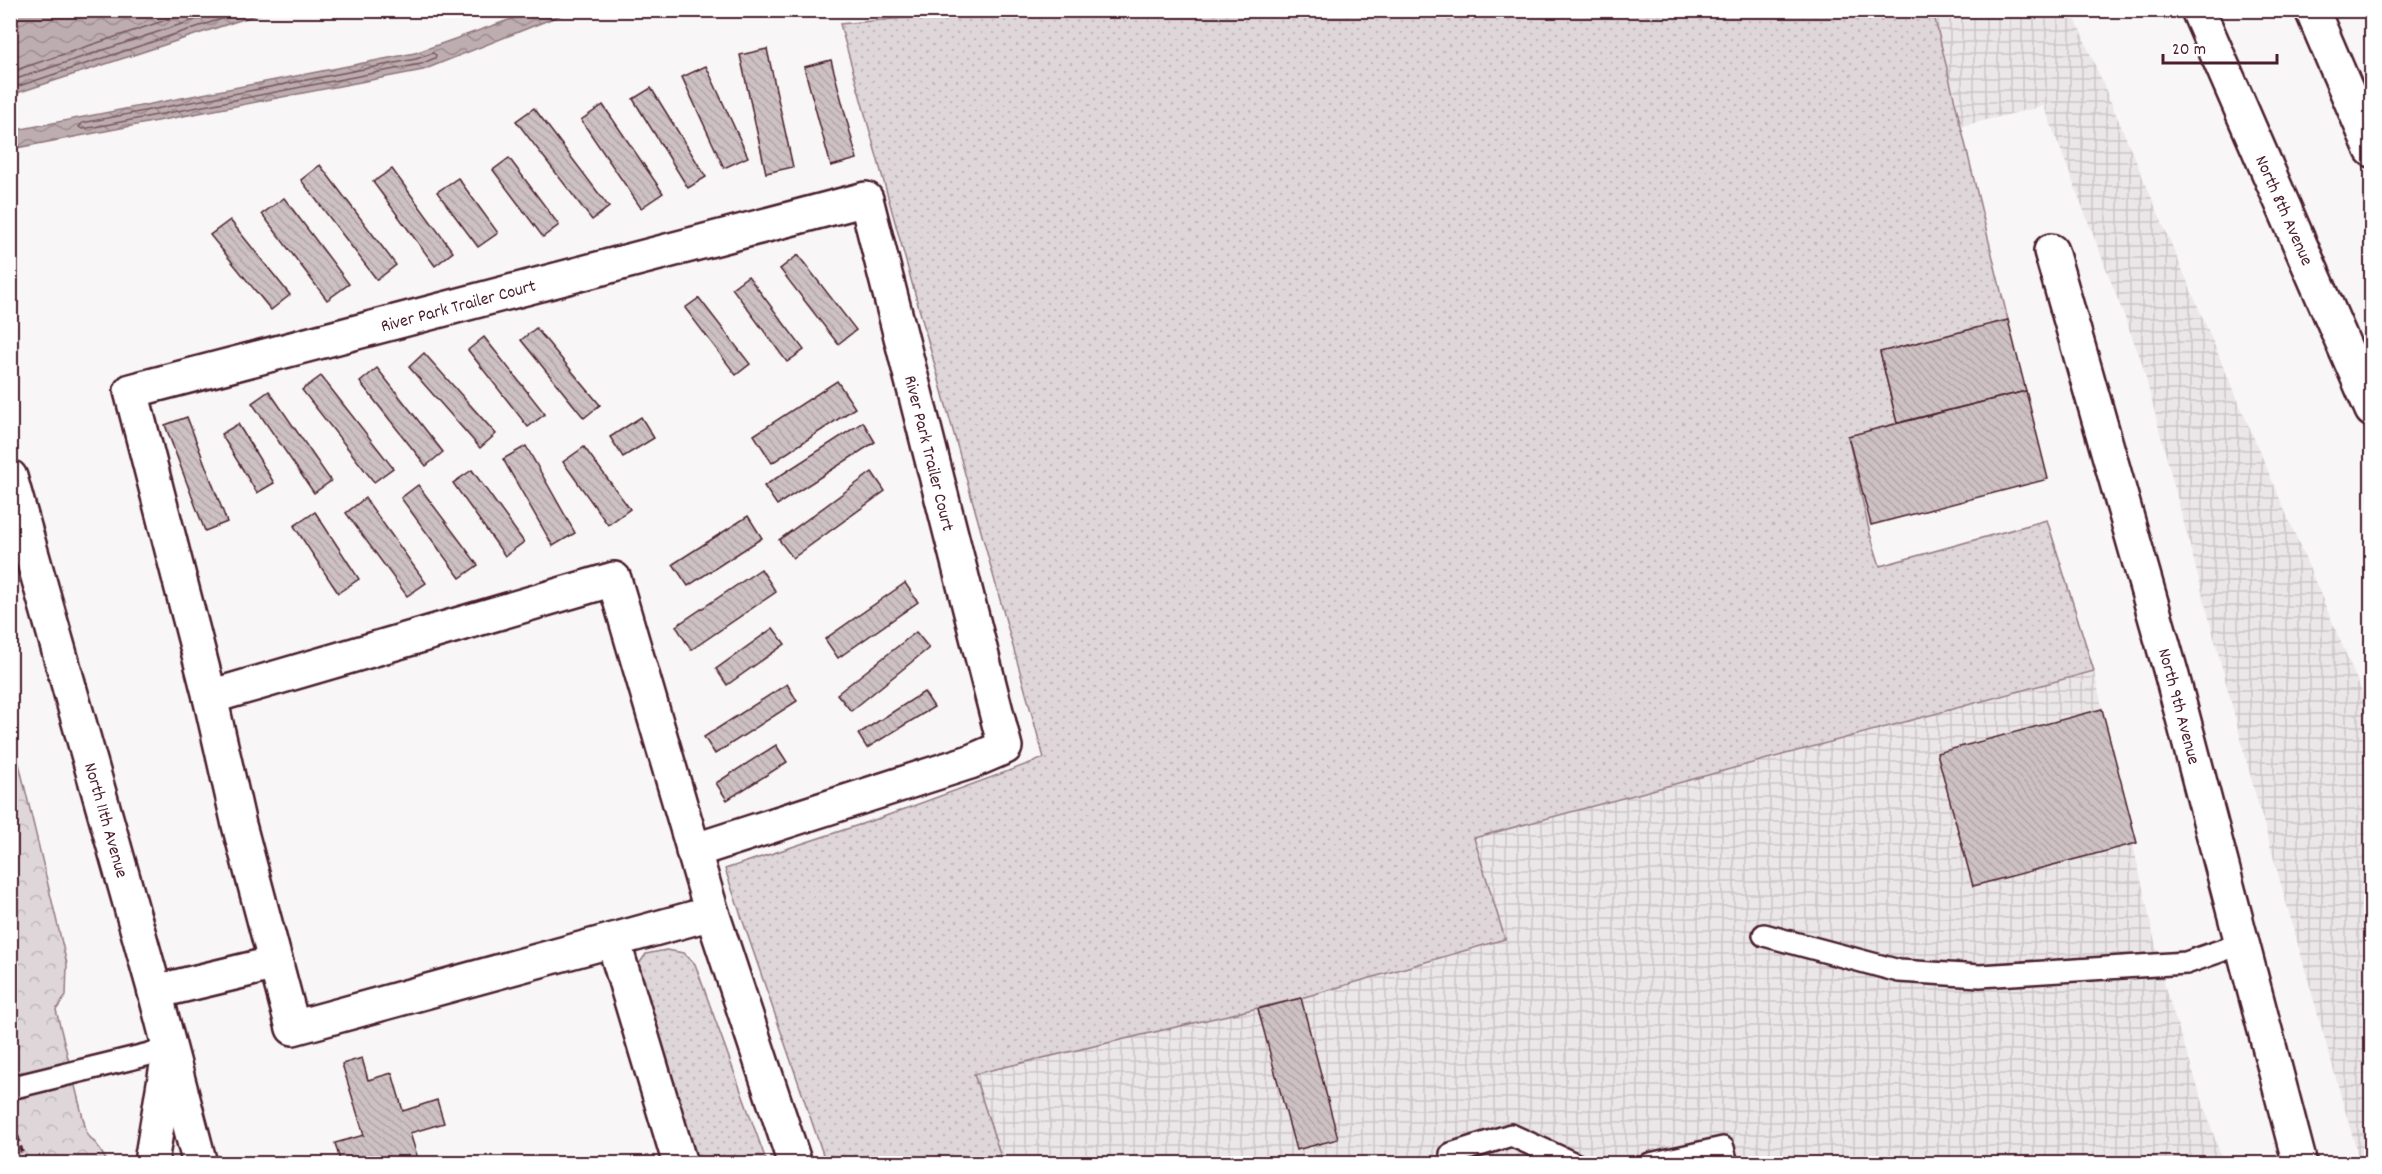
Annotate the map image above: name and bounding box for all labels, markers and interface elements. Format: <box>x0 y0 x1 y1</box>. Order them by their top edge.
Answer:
scale bar <box>2163 27 2277 65</box>
text: 20 m <box>2172 38 2206 63</box>
street label: North 8th Avenue <box>2247 152 2318 270</box>
street label: River Park Trailer Court <box>378 275 539 340</box>
street label: River Park Trailer Court <box>896 373 959 534</box>
street label: North 9th Avenue <box>2150 646 2205 767</box>
street label: North 11th Avenue <box>76 760 133 881</box>

